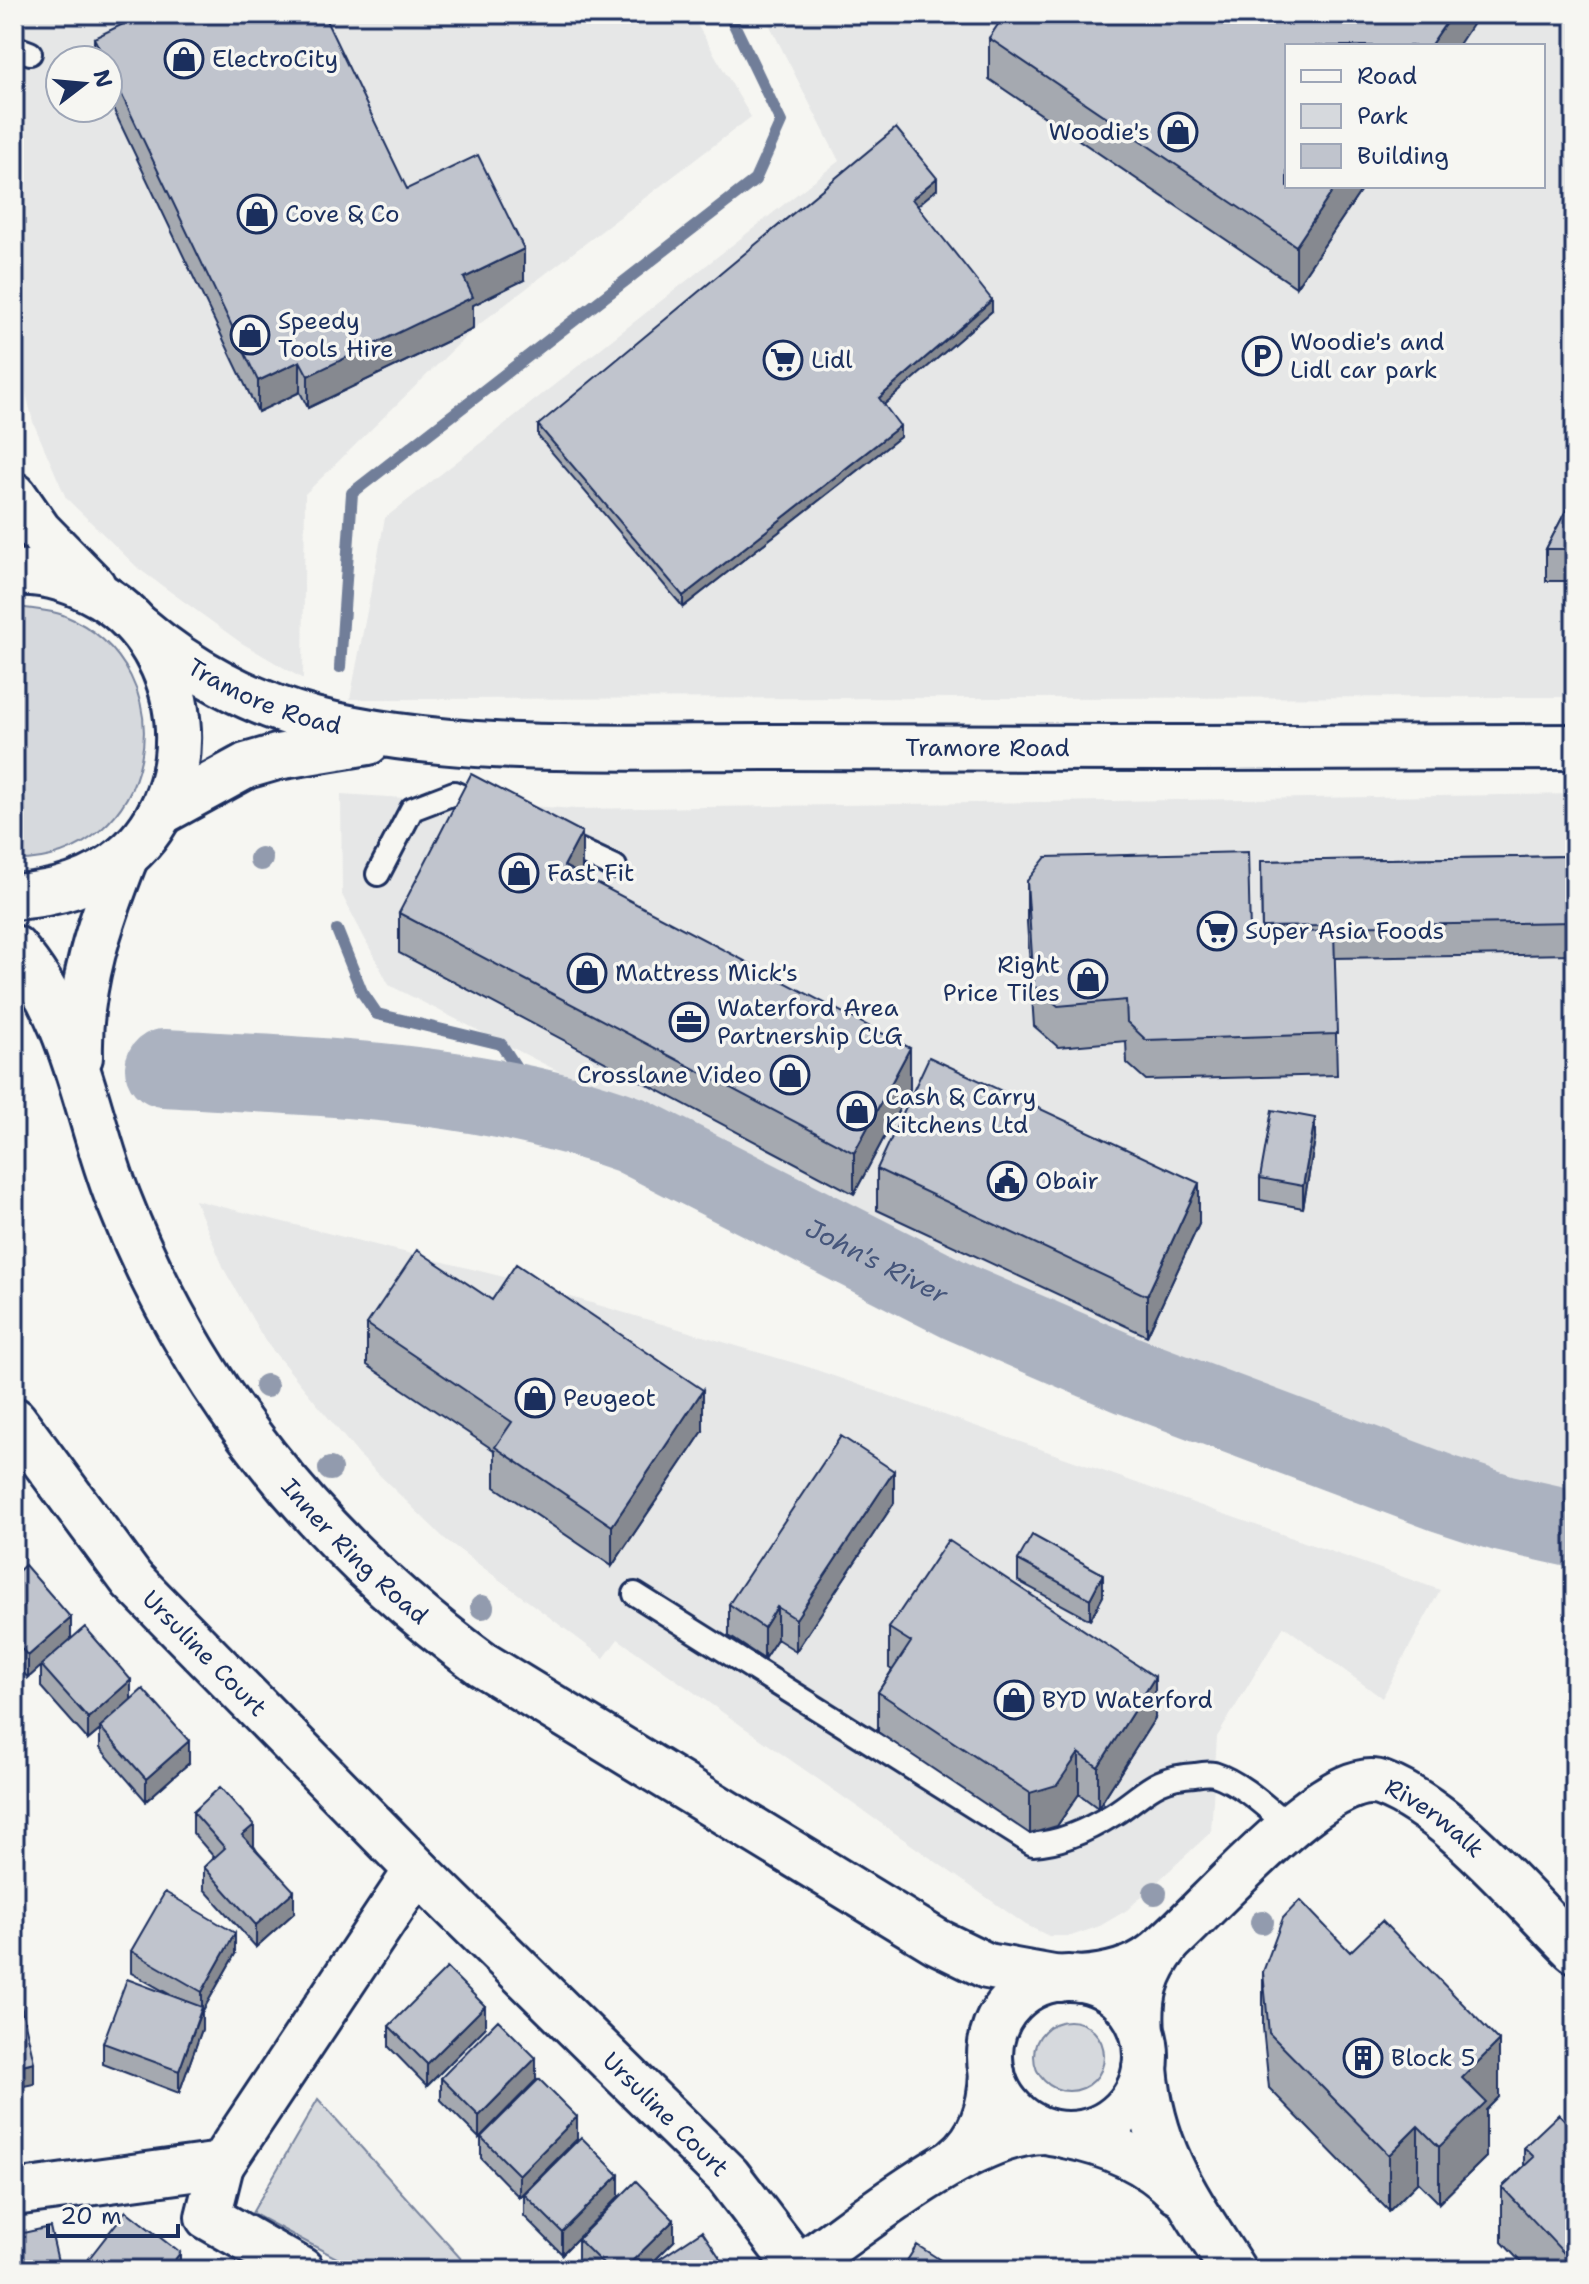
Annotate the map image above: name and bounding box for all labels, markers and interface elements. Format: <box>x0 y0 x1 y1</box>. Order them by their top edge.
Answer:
shop icon: ElectroCity <box>163 38 205 80</box>
place label: ElectroCity <box>212 43 338 75</box>
north arrow <box>44 44 124 124</box>
legend <box>1285 44 1545 188</box>
text: Road <box>1357 60 1417 92</box>
text: N <box>86 66 119 91</box>
text: Park <box>1357 100 1409 132</box>
shop icon: Woodie's <box>1157 111 1199 153</box>
place label: Woodie's <box>1048 116 1150 148</box>
text: Building <box>1357 140 1449 172</box>
shop icon: Cove & Co <box>236 193 278 235</box>
place label: Cove & Co <box>285 198 399 230</box>
place label: Speedy Tools Hire <box>278 305 394 365</box>
shop icon: Speedy Tools Hire <box>229 314 271 356</box>
place label: Woodie's and Lidl car park <box>1290 326 1445 386</box>
parking icon: Woodie's and Lidl car park <box>1241 335 1283 377</box>
supermarket icon: Lidl <box>762 339 804 381</box>
place label: Lidl <box>811 344 853 376</box>
street label: Tramore Road <box>181 651 344 742</box>
street label: Tramore Road <box>905 732 1070 764</box>
shop icon: Fast Fit <box>498 852 540 894</box>
place label: Fast Fit <box>547 857 635 889</box>
supermarket icon: Super Asia Foods <box>1196 910 1238 952</box>
place label: Super Asia Foods <box>1245 915 1444 947</box>
place label: Right Price Tiles <box>943 949 1060 1009</box>
shop icon: Mattress Mick's <box>566 952 608 994</box>
place label: Mattress Mick's <box>615 957 798 989</box>
shop icon: Right Price Tiles <box>1067 958 1109 1000</box>
place label: Waterford Area Partnership CLG <box>717 992 903 1052</box>
office icon: Waterford Area Partnership CLG <box>668 1001 710 1043</box>
shop icon: Crosslane Video <box>769 1054 811 1096</box>
place label: Crosslane Video <box>577 1059 762 1091</box>
place label: Cash & Carry Kitchens Ltd <box>885 1081 1036 1141</box>
shop icon: Cash & Carry Kitchens Ltd <box>836 1090 878 1132</box>
public building icon: Obair <box>986 1160 1028 1202</box>
place label: Obair <box>1035 1165 1099 1197</box>
water label: John's River <box>800 1209 955 1312</box>
shop icon: Peugeot <box>514 1377 556 1419</box>
place label: Peugeot <box>563 1382 656 1414</box>
street label: Inner Ring Road <box>274 1472 435 1632</box>
street label: Ursuline Court <box>135 1583 274 1724</box>
shop icon: BYD Waterford <box>993 1679 1035 1721</box>
place label: BYD Waterford <box>1042 1684 1213 1716</box>
street label: Riverwalk <box>1380 1771 1491 1865</box>
building icon: Block 5 <box>1342 2037 1384 2079</box>
place label: Block 5 <box>1391 2042 1475 2074</box>
street label: Ursuline Court <box>595 2045 736 2184</box>
scale bar <box>48 2188 178 2238</box>
text: 20 m <box>60 2200 122 2232</box>

